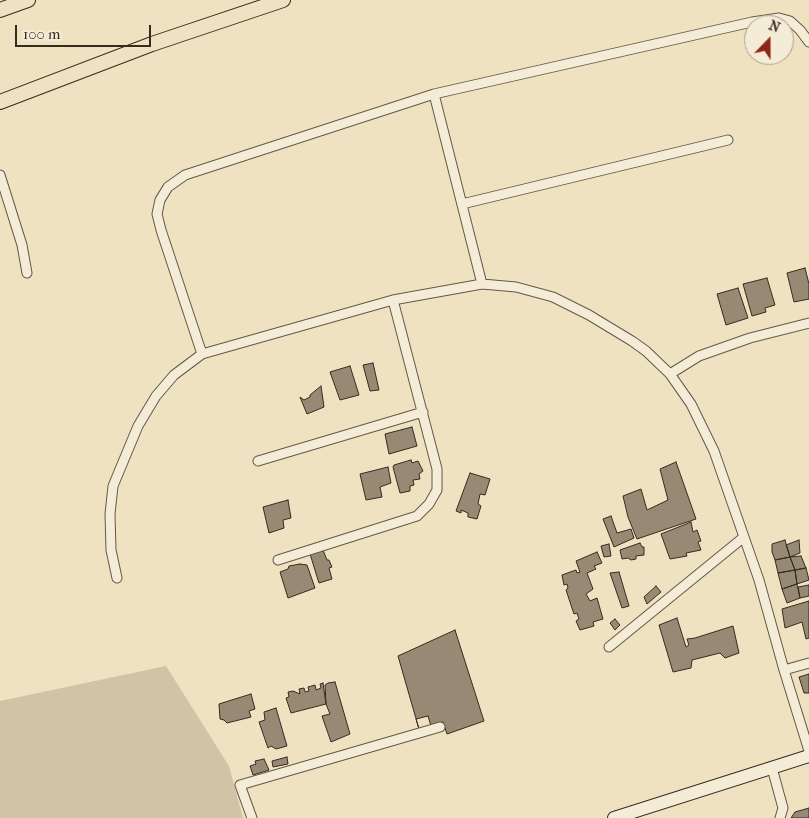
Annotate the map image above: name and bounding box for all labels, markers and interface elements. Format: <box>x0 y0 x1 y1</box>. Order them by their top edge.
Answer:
scale bar <box>18 15 154 47</box>
north arrow <box>744 15 794 65</box>
text: N <box>766 17 783 36</box>
text: 100 m <box>23 25 61 43</box>

